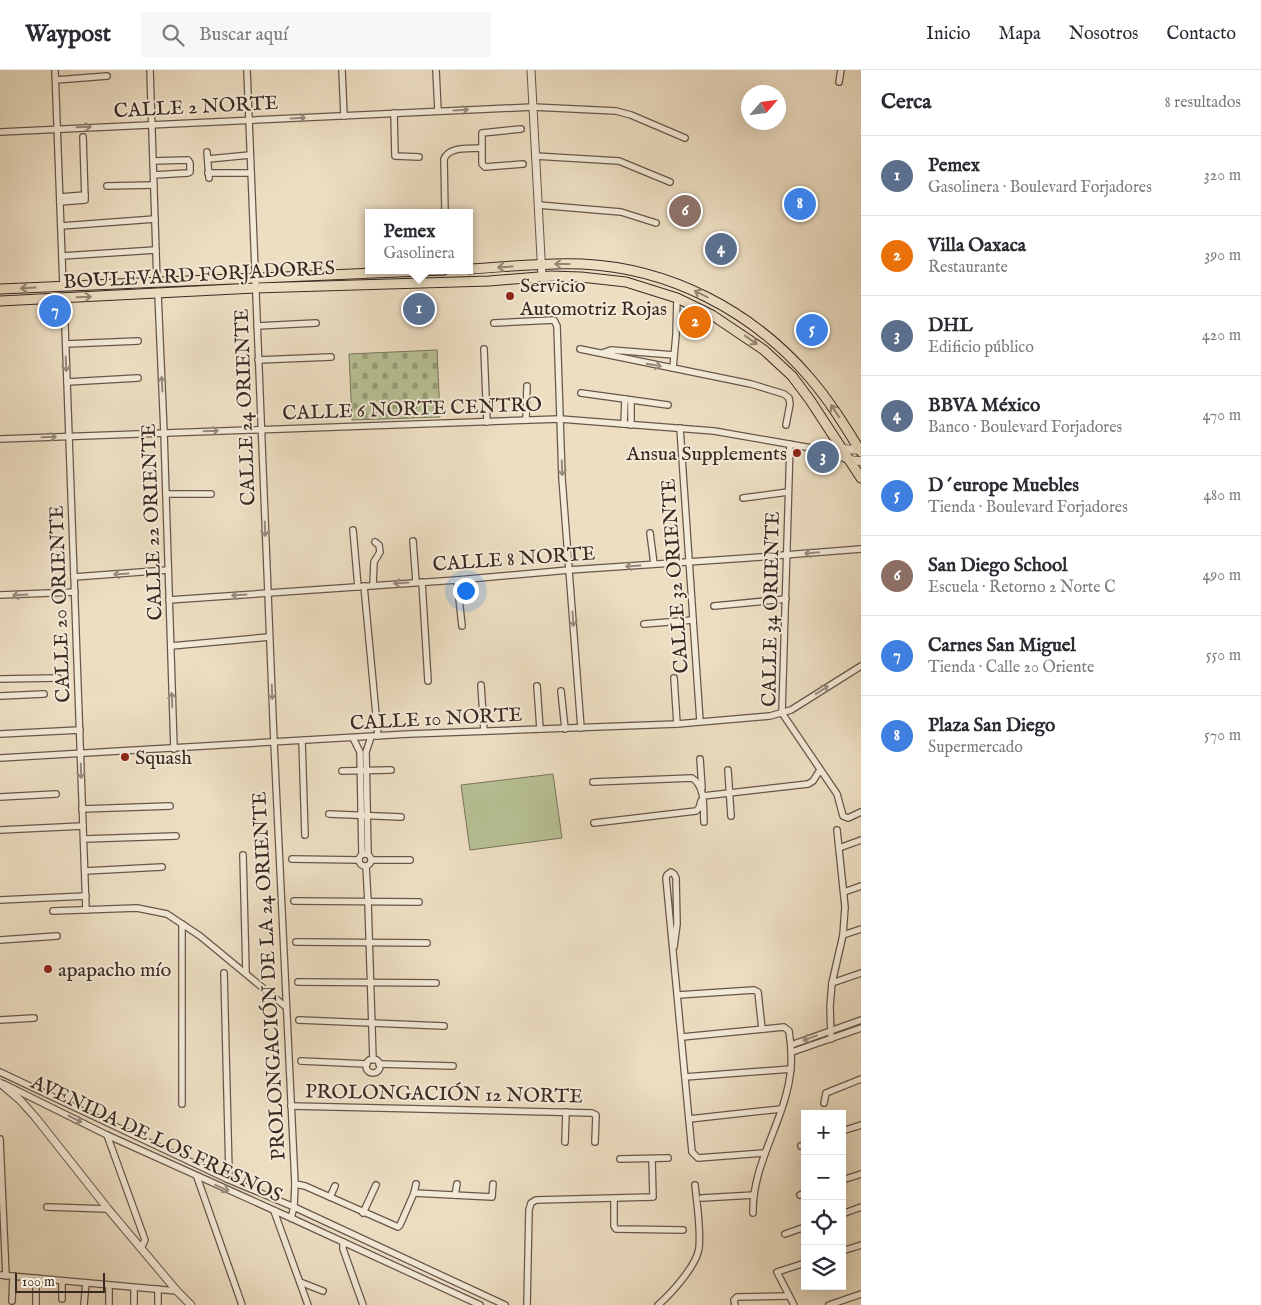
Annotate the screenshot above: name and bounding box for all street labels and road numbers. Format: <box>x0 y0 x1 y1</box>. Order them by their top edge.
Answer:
street label: CALLE 2 NORTE <box>113 91 279 124</box>
street label: BOULEVARD FORJADORES <box>63 256 336 295</box>
street label: CALLE 24 ORIENTE <box>230 308 261 506</box>
street label: CALLE 6 NORTE CENTRO <box>282 392 542 427</box>
street label: CALLE 22 ORIENTE <box>137 423 168 621</box>
street label: CALLE 32 ORIENTE <box>656 478 695 674</box>
street label: CALLE 20 ORIENTE <box>45 505 76 703</box>
street label: CALLE 34 ORIENTE <box>757 511 786 707</box>
street label: CALLE 8 NORTE <box>432 541 597 578</box>
street label: CALLE 10 NORTE <box>349 702 523 736</box>
street label: PROLONGACIÓN DE LA 24 ORIENTE <box>247 791 292 1161</box>
street label: AVENIDA DE LOS FRESNOS <box>26 1070 286 1209</box>
street label: PROLONGACIÓN 12 NORTE <box>305 1080 583 1109</box>

